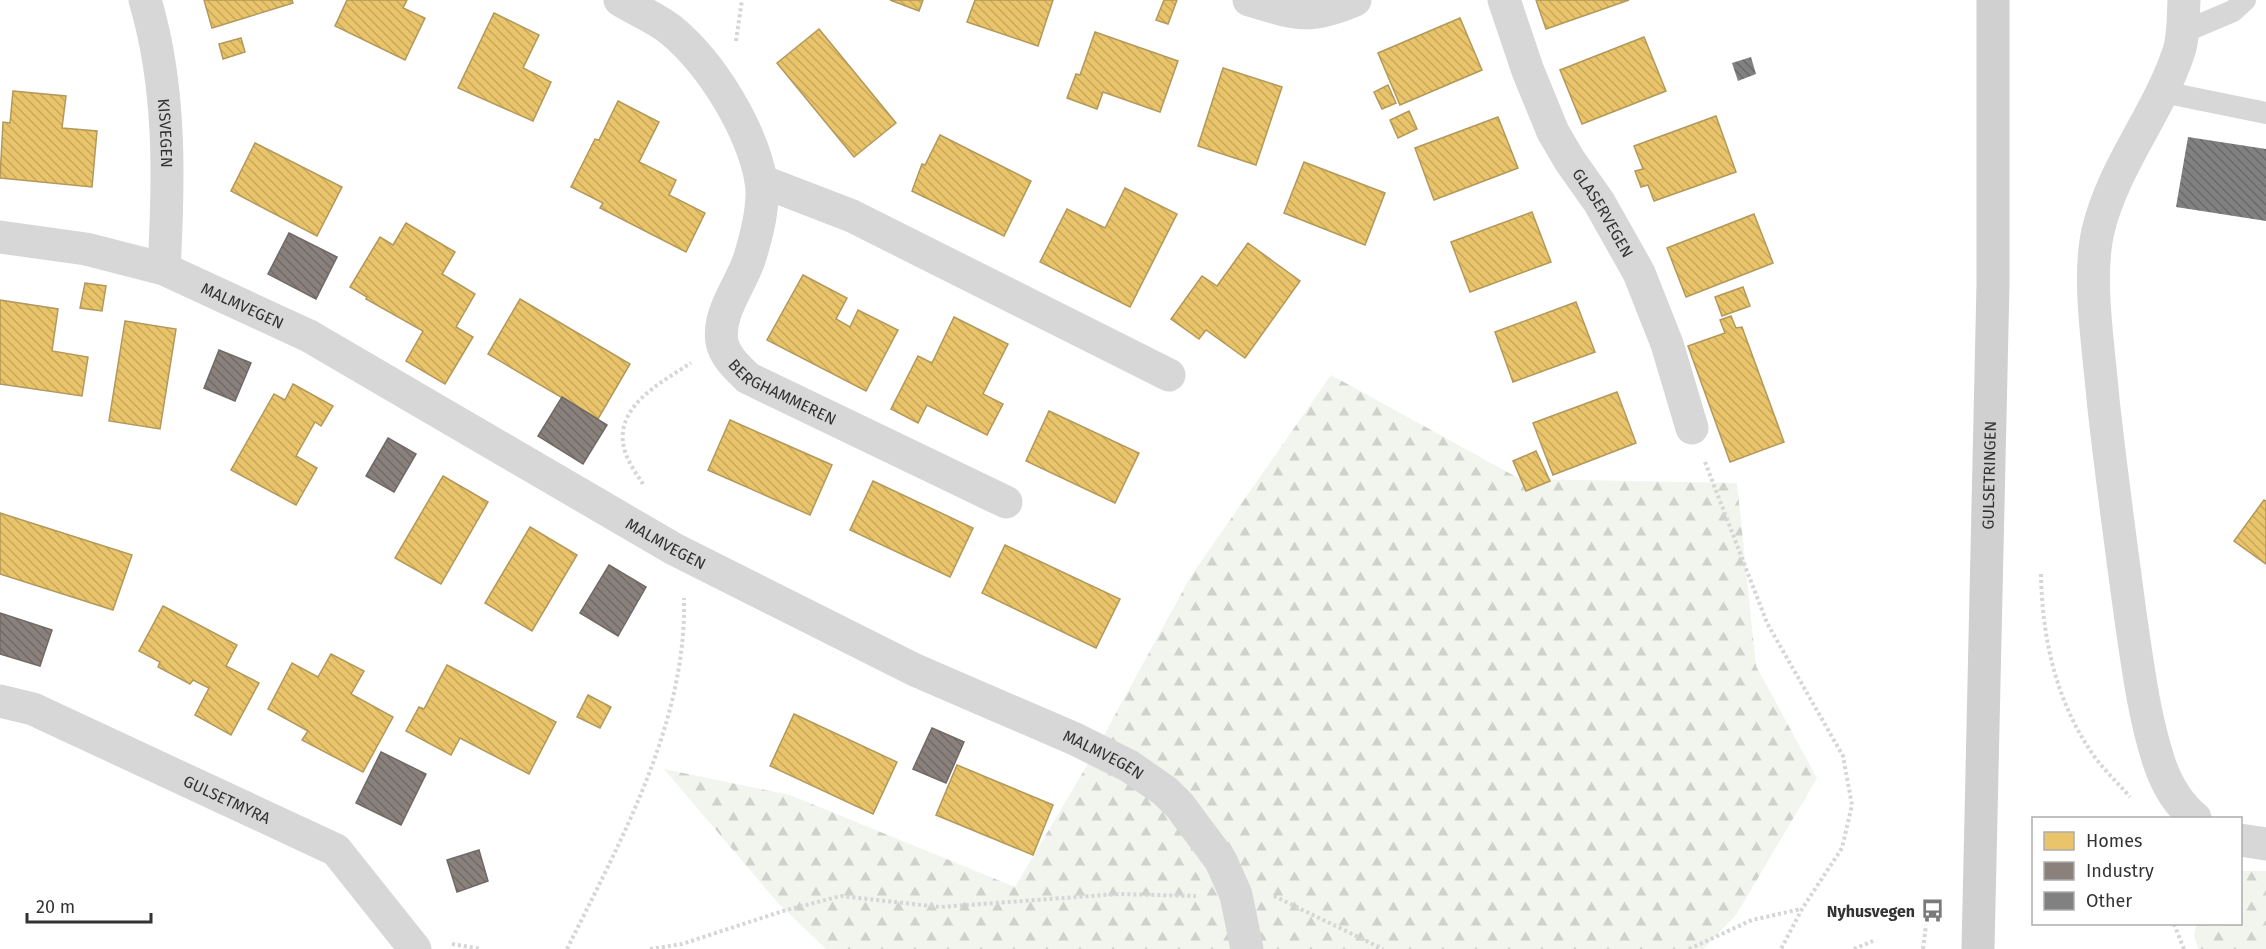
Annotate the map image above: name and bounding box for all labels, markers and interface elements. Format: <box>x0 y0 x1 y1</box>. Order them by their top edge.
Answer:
street label: KISVEGEN <box>154 98 177 168</box>
street label: GLASERVEGEN <box>1569 164 1638 261</box>
street label: MALMVEGEN <box>198 278 287 333</box>
street label: BERGHAMMEREN <box>725 355 840 429</box>
street label: GULSETRINGEN <box>1978 420 1999 530</box>
street label: MALMVEGEN <box>623 514 709 573</box>
street label: MALMVEGEN <box>1060 726 1148 783</box>
street label: GULSETMYRA <box>181 771 274 828</box>
legend <box>2032 817 2242 925</box>
text: Homes <box>2086 830 2142 852</box>
text: Industry <box>2086 860 2154 882</box>
scale bar <box>27 886 152 924</box>
text: Other <box>2086 890 2132 912</box>
text: 20 m <box>36 896 75 918</box>
bus stop icon: Nyhusvegen <box>1920 898 1946 924</box>
place label: Nyhusvegen <box>1827 902 1915 921</box>

